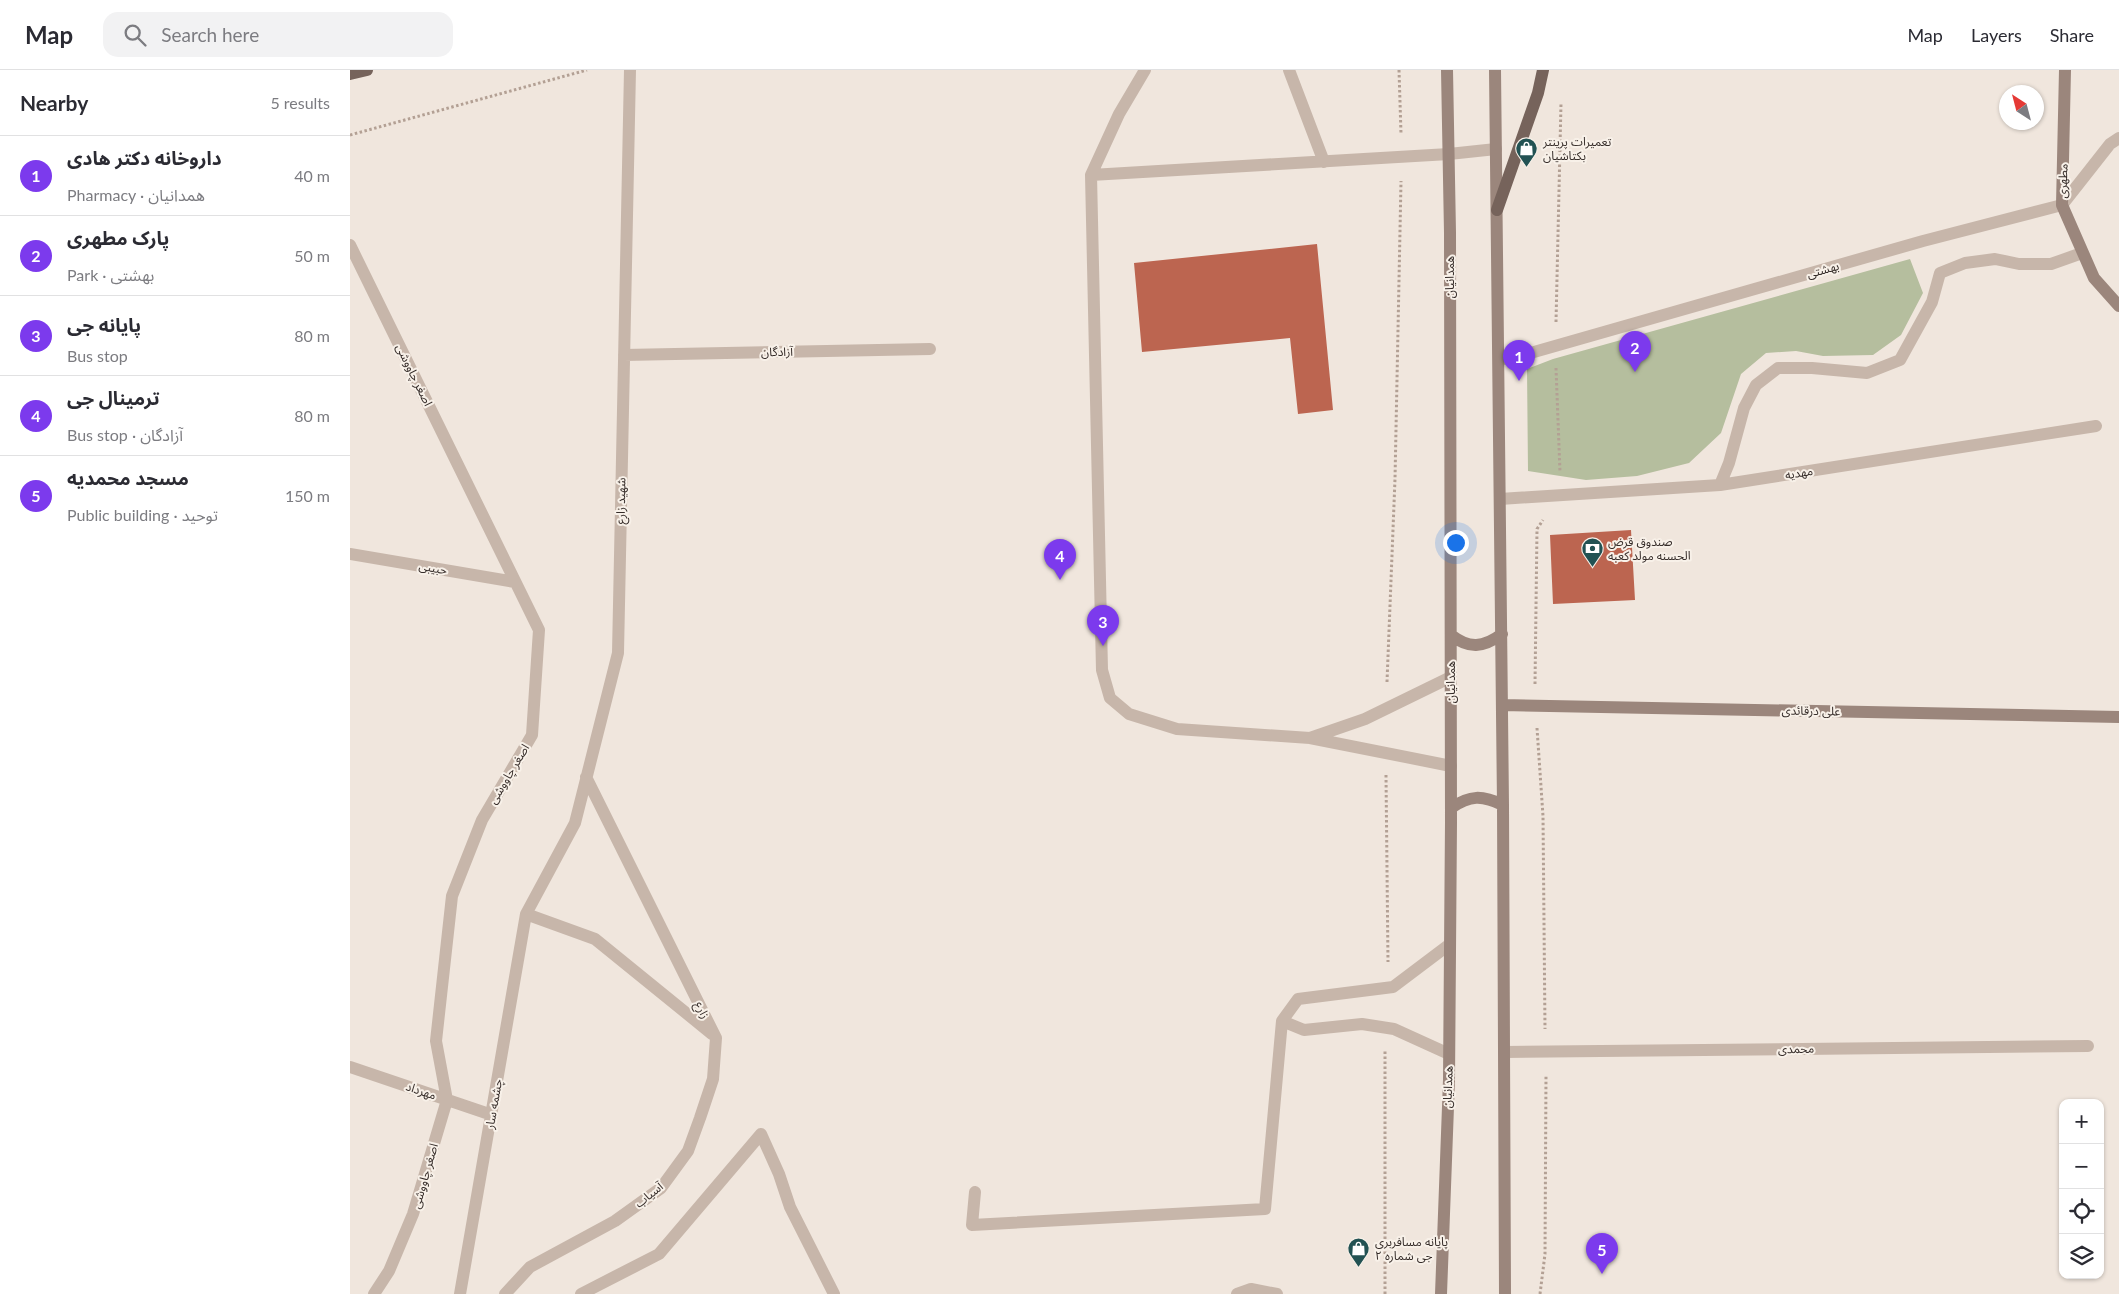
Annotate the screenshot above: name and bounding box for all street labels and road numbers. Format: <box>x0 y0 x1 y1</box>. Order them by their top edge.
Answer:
street label: مطهری <box>2054 163 2071 199</box>
street label: همدانیان <box>1442 256 1457 298</box>
street label: بهشتی <box>1805 258 1841 281</box>
street label: اصغر چاووشی <box>392 341 436 409</box>
street label: آزادگان <box>761 344 794 359</box>
street label: مهدیه <box>1784 463 1814 482</box>
street label: شهید زارع <box>613 477 630 525</box>
street label: حبیبی <box>418 558 448 577</box>
street label: همدانیان <box>1443 661 1458 703</box>
street label: علی درقائدی <box>1781 702 1841 719</box>
street label: اصغر چاووشی <box>485 741 533 807</box>
street label: زارع <box>690 999 713 1022</box>
street label: محمدی <box>1778 1041 1814 1056</box>
street label: همدانیان <box>1439 1065 1456 1108</box>
street label: مهرداد <box>404 1078 438 1103</box>
street label: چشمه سار <box>482 1078 506 1131</box>
street label: اصغر چاووشی <box>408 1141 442 1211</box>
street label: آسیاب <box>631 1178 666 1211</box>

